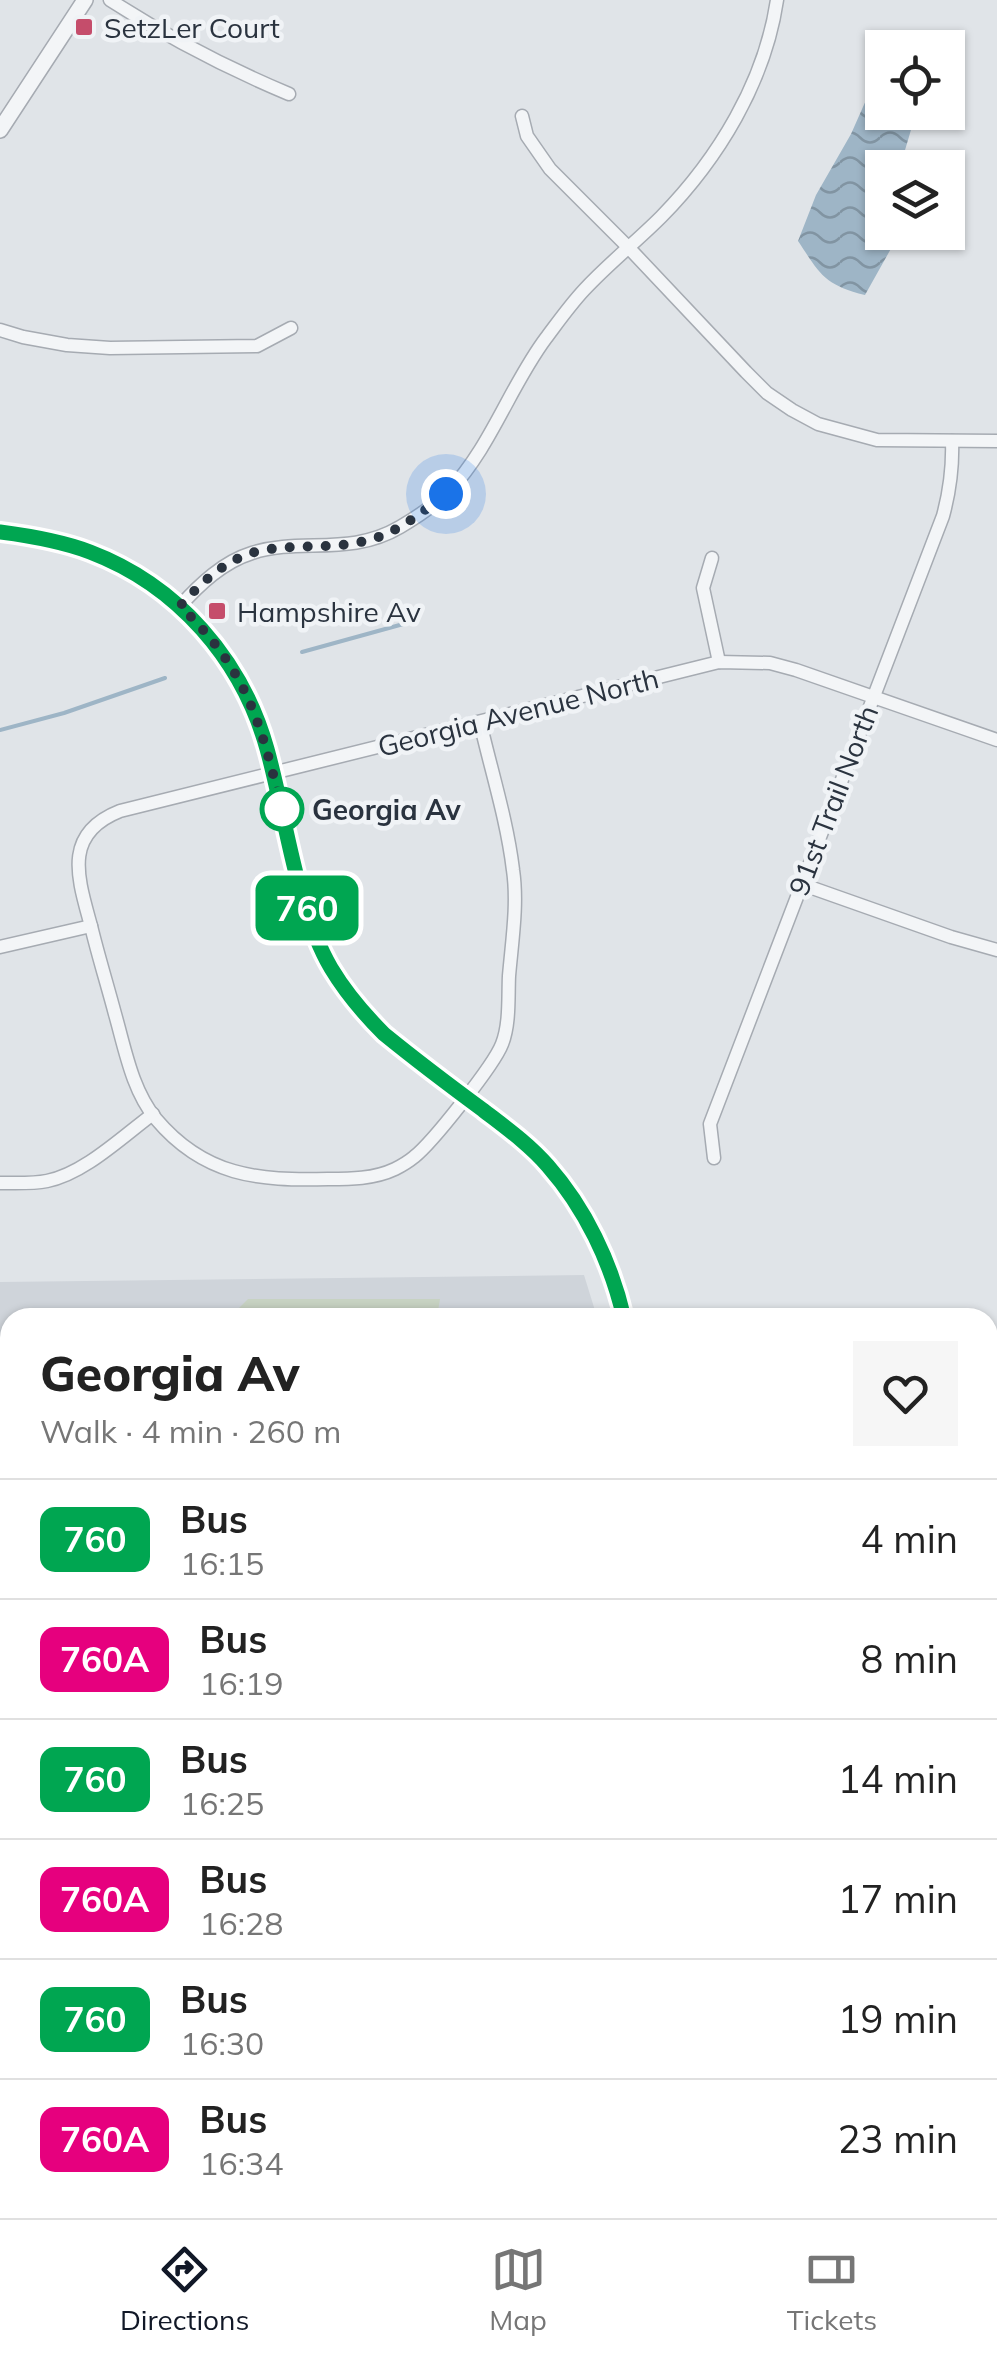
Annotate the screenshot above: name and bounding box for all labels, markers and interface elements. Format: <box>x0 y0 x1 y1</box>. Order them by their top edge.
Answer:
place label: SetzLer Court <box>104 10 280 45</box>
marker: SetzLer Court <box>73 16 95 38</box>
map controls <box>865 30 965 250</box>
button: locate <box>865 30 965 130</box>
button: layers <box>865 150 965 250</box>
your location <box>421 469 471 519</box>
place label: Hampshire Av <box>237 594 421 629</box>
marker: Hampshire Av <box>206 600 228 622</box>
street label: Georgia Avenue North <box>374 660 662 764</box>
street label: 91st Trail North <box>781 700 885 900</box>
marker: Georgia Av <box>261 788 303 830</box>
place label: Georgia Av <box>312 792 461 827</box>
line badge: 760 <box>250 876 364 940</box>
text: 760 <box>275 886 339 930</box>
button: heart <box>853 1341 958 1446</box>
text: Georgia Av <box>40 1343 299 1403</box>
text: Walk · 4 min · 260 m <box>40 1411 341 1451</box>
text: Bus <box>180 1495 248 1543</box>
text: 4 min <box>861 1515 958 1563</box>
text: 760 <box>63 1517 127 1561</box>
text: 16:15 <box>180 1543 264 1583</box>
text: Bus <box>199 1615 267 1663</box>
text: 8 min <box>861 1635 958 1683</box>
text: 760A <box>60 1637 149 1681</box>
text: 16:19 <box>199 1663 283 1703</box>
text: Bus <box>180 1735 248 1783</box>
text: 14 min <box>838 1755 958 1803</box>
text: 760 <box>63 1757 127 1801</box>
text: 16:25 <box>180 1783 264 1823</box>
text: Bus <box>199 1855 267 1903</box>
text: 17 min <box>838 1875 958 1923</box>
text: 760A <box>60 1877 149 1921</box>
text: 16:28 <box>199 1903 283 1943</box>
text: Bus <box>180 1975 248 2023</box>
text: 19 min <box>838 1995 958 2043</box>
text: 760 <box>63 1997 127 2041</box>
text: 16:30 <box>180 2023 264 2063</box>
text: Bus <box>199 2095 267 2143</box>
text: 23 min <box>838 2115 958 2163</box>
text: 760A <box>60 2117 149 2161</box>
text: 16:34 <box>199 2143 283 2183</box>
tab: Directions <box>120 2242 249 2337</box>
tab: Map <box>489 2242 547 2337</box>
tab: Tickets <box>787 2242 877 2337</box>

